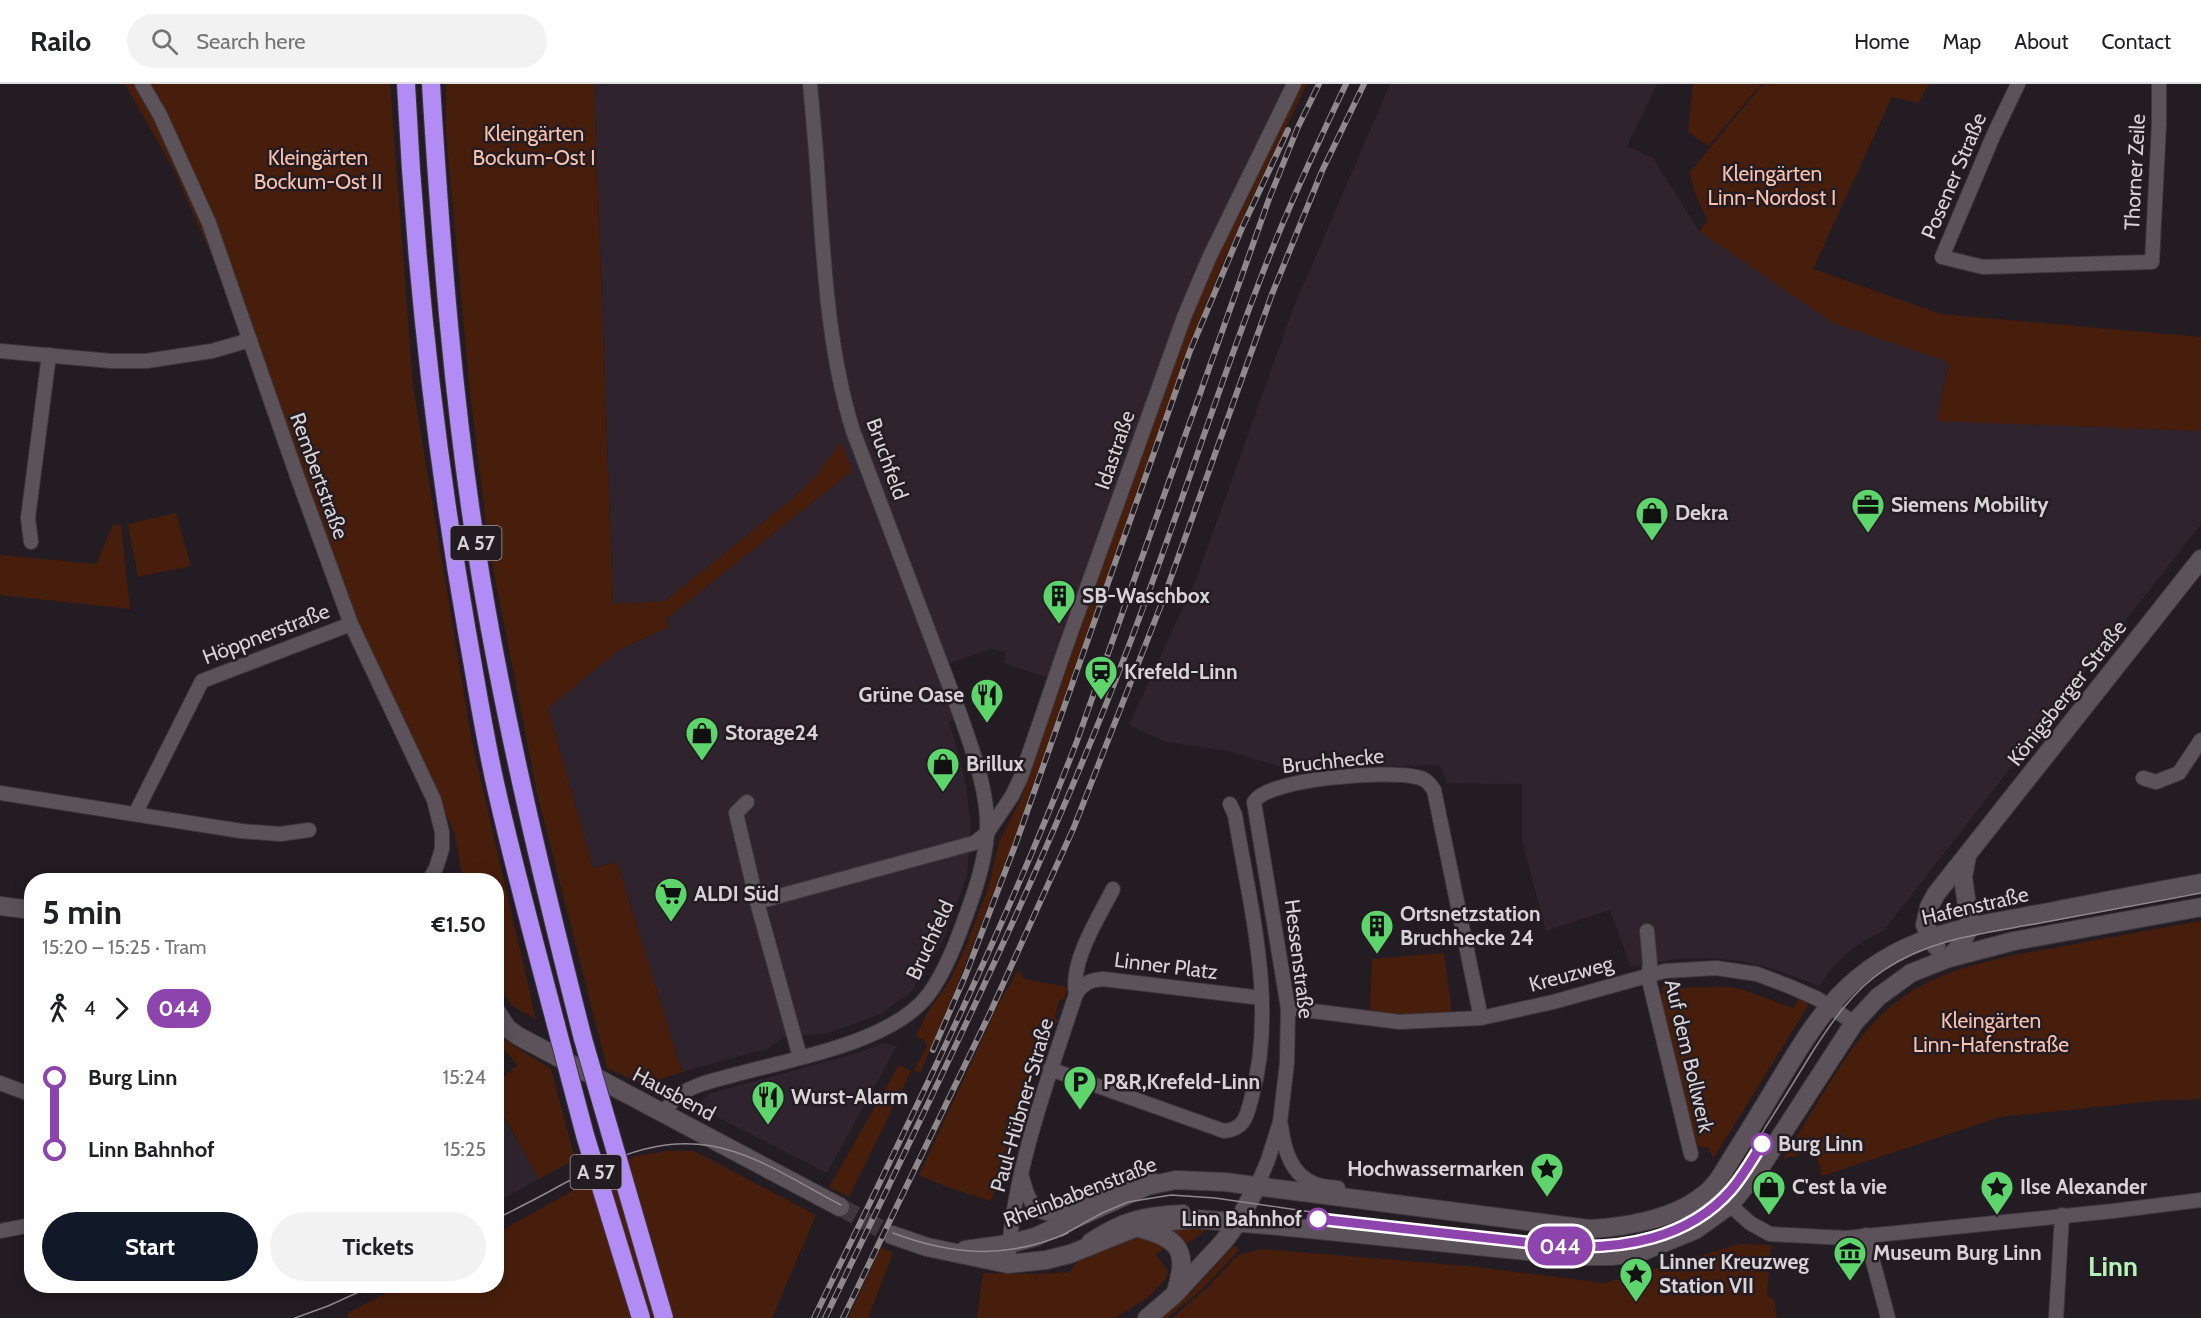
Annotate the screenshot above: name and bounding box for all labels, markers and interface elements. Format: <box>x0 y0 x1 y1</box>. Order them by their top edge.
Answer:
search box <box>127 14 547 68</box>
text: Railo <box>30 24 91 58</box>
icon: search <box>148 25 181 58</box>
text: Search here <box>196 28 306 55</box>
text: Home <box>1854 29 1910 54</box>
text: Map <box>1943 29 1981 54</box>
text: About <box>2014 29 2068 54</box>
text: Contact <box>2101 29 2171 54</box>
street label: Posener Straße <box>1916 109 1992 243</box>
street label: Thorner Zeile <box>2119 113 2150 231</box>
park label: Kleingärten Bockum-Ost I <box>472 121 596 170</box>
park label: Kleingärten Bockum-Ost II <box>254 145 382 194</box>
park label: Kleingärten Linn-Nordost I <box>1708 161 1836 210</box>
street label: Idastraße <box>1089 407 1140 493</box>
street label: Rembertstraße <box>285 409 354 543</box>
street label: Bruchfeld <box>861 415 914 503</box>
office icon: Siemens Mobility <box>1850 487 1886 534</box>
place label: Siemens Mobility <box>1891 492 2049 517</box>
shop icon: Dekra <box>1634 495 1670 542</box>
place label: Dekra <box>1675 500 1729 525</box>
road number: A 57 <box>450 526 502 560</box>
building icon: SB-Waschbox <box>1041 578 1077 625</box>
place label: SB-Waschbox <box>1082 583 1210 608</box>
street label: Höppnerstraße <box>199 598 333 669</box>
street label: Königsberger Straße <box>2002 615 2131 770</box>
station icon: Krefeld-Linn <box>1083 654 1119 701</box>
place label: Krefeld-Linn <box>1124 659 1237 684</box>
restaurant icon: Grüne Oase <box>969 677 1005 724</box>
place label: Grüne Oase <box>859 682 964 707</box>
shop icon: Storage24 <box>684 715 720 762</box>
place label: Storage24 <box>725 720 819 745</box>
street label: Bruchhecke <box>1281 743 1385 778</box>
shop icon: Brillux <box>925 746 961 793</box>
place label: Brillux <box>966 751 1025 776</box>
supermarket icon: ALDI Süd <box>653 876 689 923</box>
place label: ALDI Süd <box>694 881 779 906</box>
street label: Hafenstraße <box>1919 881 2031 930</box>
text: 5 min <box>42 892 122 932</box>
street label: Bruchfeld <box>900 896 959 984</box>
street label: Hessenstraße <box>1280 898 1319 1020</box>
place label: Ortsnetzstation Bruchhecke 24 <box>1400 901 1541 950</box>
building icon: Ortsnetzstation Bruchhecke 24 <box>1359 908 1395 955</box>
text: €1.50 <box>432 911 486 938</box>
text: 15:20 – 15:25 · Tram <box>42 935 207 959</box>
street label: Linner Platz <box>1113 947 1219 984</box>
street label: Kreuzweg <box>1526 950 1616 997</box>
street label: Auf dem Bollwerk <box>1660 977 1719 1136</box>
icon: walk <box>42 992 75 1025</box>
icon: forward <box>105 992 138 1025</box>
text: 4 <box>84 996 96 1020</box>
text: 044 <box>159 996 199 1021</box>
park label: Kleingärten Linn-Hafenstraße <box>1913 1008 2069 1057</box>
street label: Paul-Hübner-Straße <box>985 1015 1058 1195</box>
street label: Hausbend <box>629 1061 720 1126</box>
text: Burg Linn <box>88 1064 178 1091</box>
parking icon: P&R,Krefeld-Linn <box>1062 1064 1098 1111</box>
text: 15:24 <box>442 1065 486 1089</box>
place label: P&R,Krefeld-Linn <box>1103 1069 1260 1094</box>
restaurant icon: Wurst-Alarm <box>750 1079 786 1126</box>
place label: Wurst-Alarm <box>791 1084 908 1109</box>
place label: Burg Linn <box>1778 1131 1863 1156</box>
marker: Burg Linn <box>1751 1133 1773 1155</box>
text: Linn Bahnhof <box>88 1136 215 1163</box>
text: 15:25 <box>443 1137 486 1161</box>
street label: Rheinbabenstraße <box>1000 1151 1160 1232</box>
place icon: Hochwassermarken <box>1529 1151 1565 1198</box>
road number: A 57 <box>570 1155 622 1189</box>
place label: Hochwassermarken <box>1347 1156 1524 1181</box>
shop icon: C'est la vie <box>1751 1169 1787 1216</box>
place icon: Ilse Alexander <box>1979 1169 2015 1216</box>
place label: C'est la vie <box>1792 1174 1887 1199</box>
place label: Ilse Alexander <box>2020 1174 2147 1199</box>
place label: Linn Bahnhof <box>1181 1206 1302 1231</box>
marker: Linn Bahnhof <box>1307 1208 1329 1230</box>
button: Start <box>42 1212 258 1281</box>
button: Tickets <box>270 1212 486 1281</box>
line badge: 044 <box>1526 1226 1594 1266</box>
text: 044 <box>1540 1234 1580 1259</box>
museum icon: Museum Burg Linn <box>1832 1235 1868 1282</box>
place label: Museum Burg Linn <box>1873 1240 2042 1265</box>
place label: Linner Kreuzweg Station VII <box>1659 1249 1809 1298</box>
district label: Linn <box>2088 1250 2138 1283</box>
place icon: Linner Kreuzweg Station VII <box>1618 1256 1654 1303</box>

